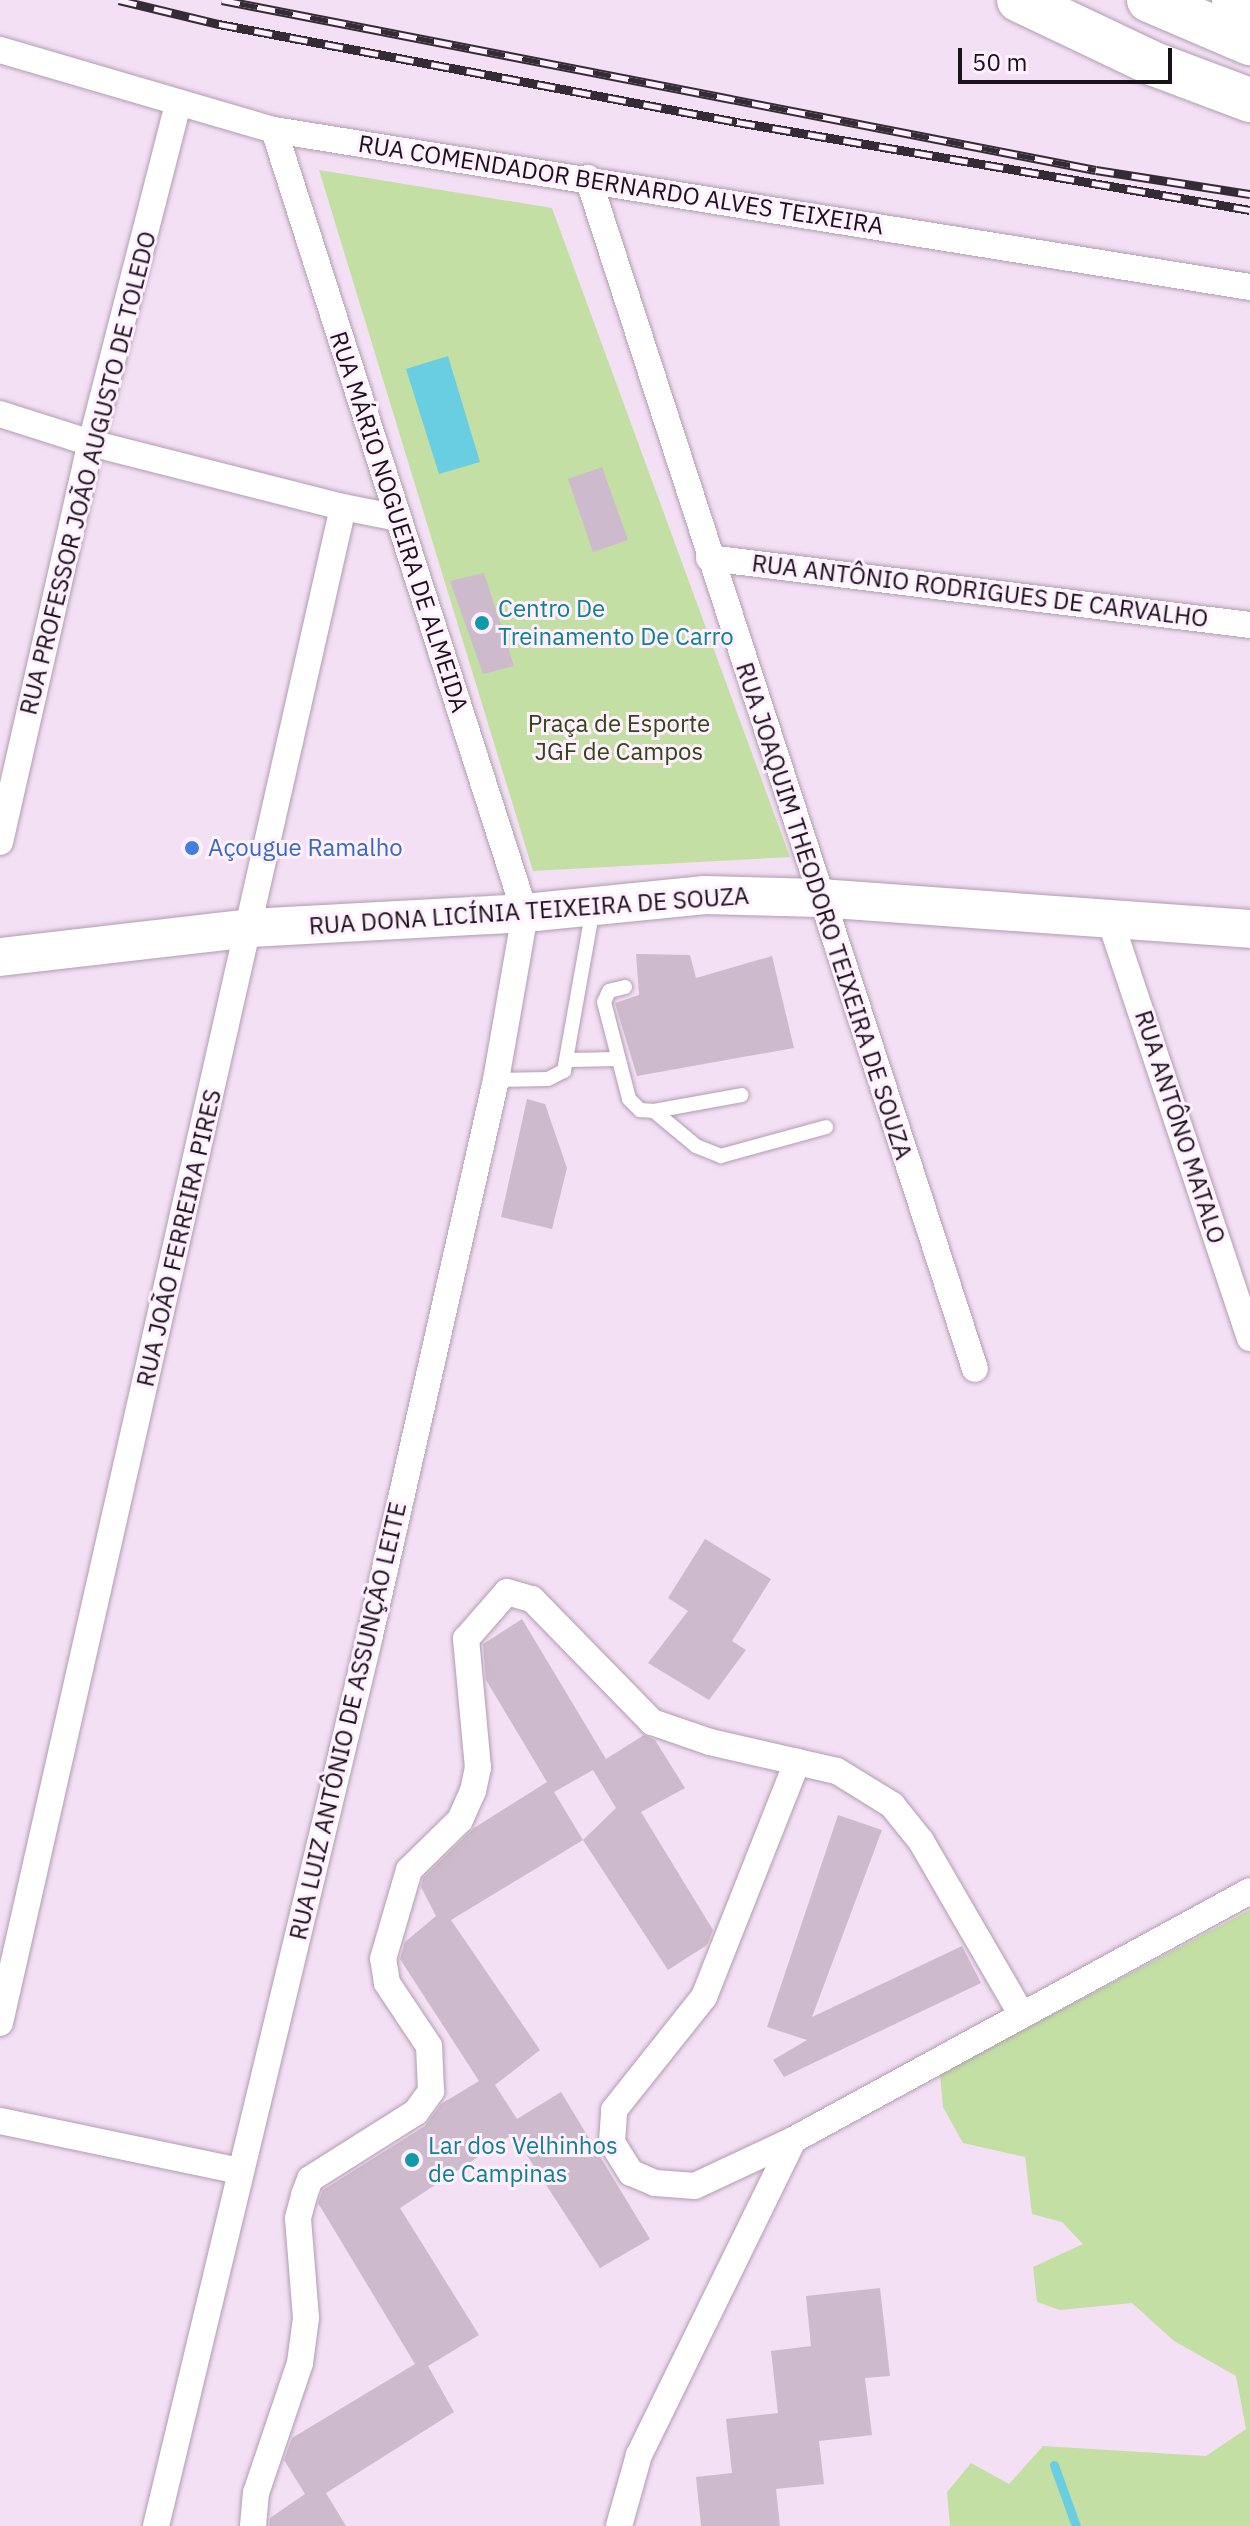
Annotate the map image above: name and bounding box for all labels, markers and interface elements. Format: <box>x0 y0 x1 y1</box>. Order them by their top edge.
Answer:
scale bar <box>962 32 1176 82</box>
text: 50 m <box>972 46 1027 78</box>
street label: RUA COMENDADOR BERNARDO ALVES TEIXEIRA <box>356 129 886 241</box>
street label: RUA PROFESSOR JOÃO AUGUSTO DE TOLEDO <box>14 228 162 718</box>
street label: RUA MÁRIO NOGUEIRA DE ALMEIDA <box>324 328 474 716</box>
street label: RUA ANTÔNIO RODRIGUES DE CARVALHO <box>750 549 1210 633</box>
place label: Centro De Treinamento De Carro <box>498 595 734 651</box>
marker: Centro De Treinamento De Carro <box>473 614 491 632</box>
street label: RUA JOAQUIM THEODORO TEIXEIRA DE SOUZA <box>730 659 918 1163</box>
park label: Praça de Esporte JGF de Campos <box>528 710 710 766</box>
place label: Açougue Ramalho <box>208 834 403 862</box>
marker: Açougue Ramalho <box>183 839 201 857</box>
street label: RUA DONA LICÍNIA TEIXEIRA DE SOUZA <box>308 881 750 941</box>
street label: RUA ANTÔNO MATALO <box>1129 1007 1231 1247</box>
street label: RUA JOÃO FERREIRA PIRES <box>131 1087 227 1389</box>
street label: RUA LUIZ ANTÔNIO DE ASSUNÇÃO LEITE <box>284 1499 412 1943</box>
place label: Lar dos Velhinhos de Campinas <box>428 2132 618 2188</box>
marker: Lar dos Velhinhos de Campinas <box>403 2151 421 2169</box>

